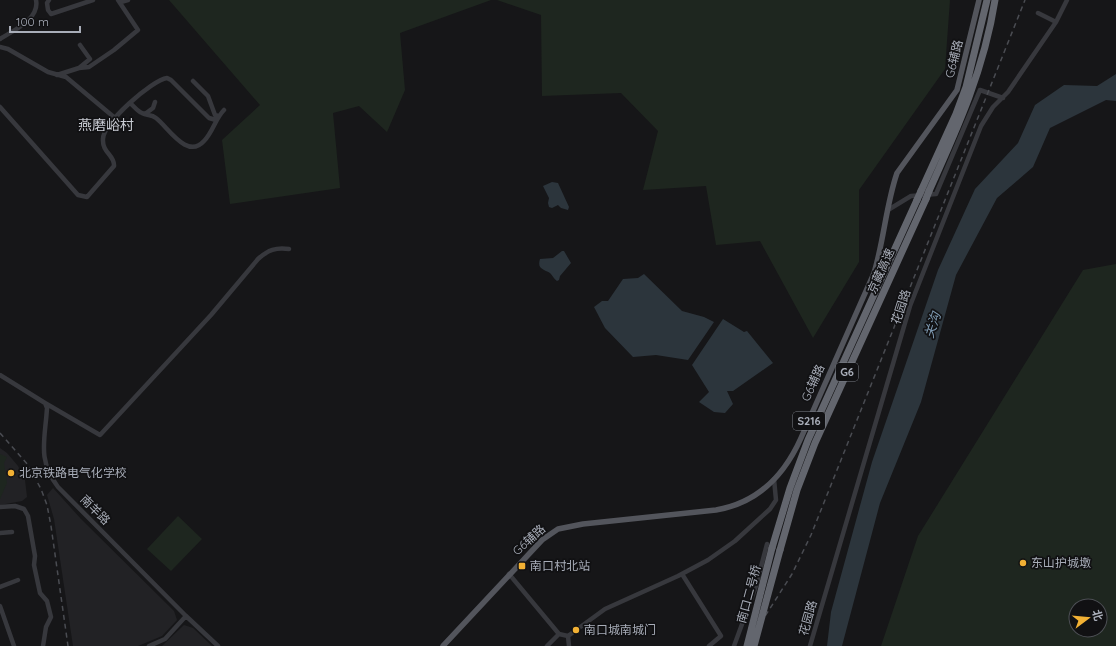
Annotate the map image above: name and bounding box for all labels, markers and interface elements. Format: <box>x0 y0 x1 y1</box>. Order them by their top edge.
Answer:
scale bar <box>10 8 80 34</box>
text: 100 m <box>16 14 49 29</box>
street label: G6辅路 <box>942 38 965 80</box>
district label: 燕磨峪村 <box>78 116 134 134</box>
street label: 京藏高速 <box>864 246 897 296</box>
street label: 花园路 <box>888 287 913 326</box>
water label: 关沟 <box>920 308 944 340</box>
street label: G6辅路 <box>798 362 827 404</box>
road number: G6 <box>836 363 858 381</box>
road number: S216 <box>793 412 825 430</box>
place label: 北京铁路电气化学校 <box>19 465 127 480</box>
marker: 北京铁路电气化学校 <box>6 468 16 478</box>
street label: 南羊路 <box>77 492 113 528</box>
street label: G6辅路 <box>509 521 548 558</box>
place label: 东山护城墩 <box>1031 555 1091 570</box>
place label: 南口村北站 <box>530 558 590 573</box>
marker: 东山护城墩 <box>1018 558 1028 568</box>
marker: 南口村北站 <box>517 561 527 571</box>
street label: 南口二号桥 <box>734 563 764 625</box>
street label: 花园路 <box>795 598 820 637</box>
north arrow <box>1068 598 1108 638</box>
text: 北 <box>1089 608 1106 622</box>
place label: 南口城南城门 <box>584 622 656 637</box>
marker: 南口城南城门 <box>571 625 581 635</box>

